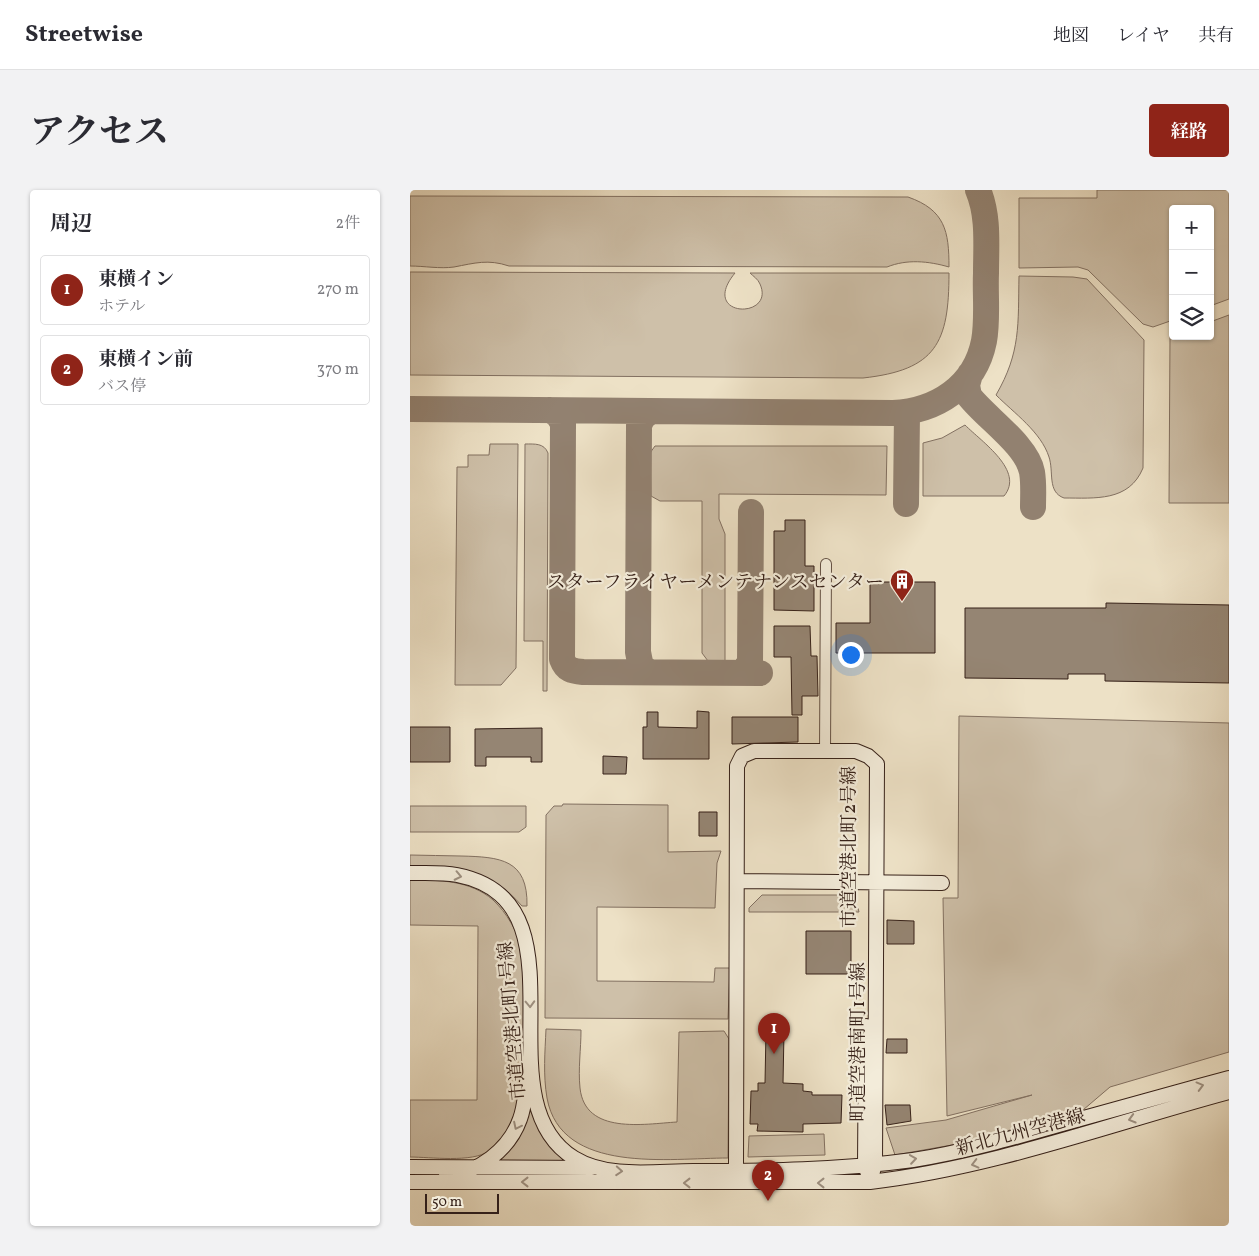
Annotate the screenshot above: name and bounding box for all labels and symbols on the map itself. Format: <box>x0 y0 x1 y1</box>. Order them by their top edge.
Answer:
building icon: スターフライヤーメンテナンスセンター <box>889 568 915 602</box>
place label: スターフライヤーメンテナンスセンター <box>547 570 884 596</box>
your location <box>838 642 864 668</box>
street label: 市道空港北町2号線 <box>837 766 863 928</box>
one-way arrow <box>454 870 463 881</box>
street label: 市道空港北町1号線 <box>493 940 533 1101</box>
street label: 町道空港南町1号線 <box>846 962 872 1122</box>
one-way arrow <box>525 1000 536 1008</box>
pin: 1 <box>758 1013 790 1054</box>
one-way arrow <box>1196 1081 1204 1091</box>
street label: 新北九州空港線 <box>953 1103 1088 1163</box>
one-way arrow <box>1128 1114 1136 1124</box>
one-way arrow <box>512 1121 523 1130</box>
one-way arrow <box>909 1155 917 1165</box>
one-way arrow <box>972 1158 980 1168</box>
pin: 2 <box>752 1160 784 1201</box>
one-way arrow <box>615 1165 623 1176</box>
one-way arrow <box>521 1177 528 1187</box>
one-way arrow <box>683 1178 691 1188</box>
one-way arrow <box>817 1178 824 1188</box>
scale bar <box>425 1191 499 1214</box>

